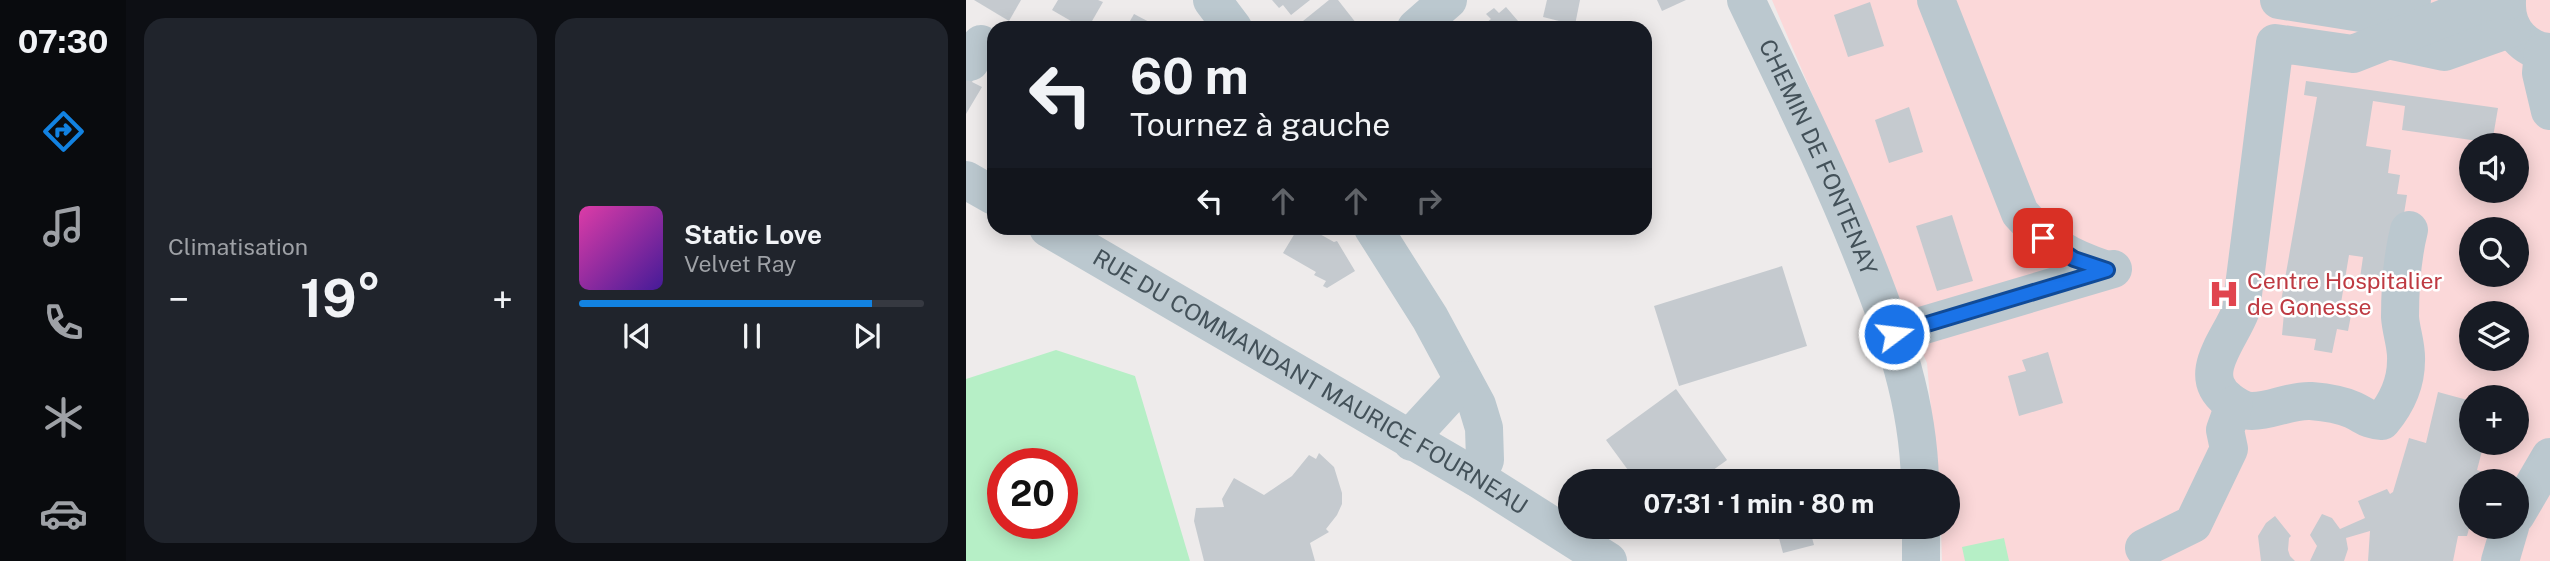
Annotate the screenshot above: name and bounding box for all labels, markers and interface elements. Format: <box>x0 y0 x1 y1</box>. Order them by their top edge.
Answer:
text: 07:30 <box>18 23 108 60</box>
street label: CHEMIN DE FONTENAY <box>1754 35 1883 279</box>
text: 60 m <box>1130 47 1249 105</box>
icon: left <box>1015 49 1106 140</box>
text: Tournez à gauche <box>1130 106 1390 143</box>
icon: directions <box>39 107 88 156</box>
map controls <box>2459 133 2529 539</box>
button: sound <box>2459 133 2529 203</box>
icon: left <box>1191 182 1229 220</box>
icon: ahead <box>1264 182 1302 220</box>
icon: ahead <box>1337 182 1375 220</box>
icon: right <box>1410 182 1448 220</box>
icon: music <box>39 202 88 251</box>
pin <box>2013 208 2073 268</box>
button: search <box>2459 217 2529 287</box>
text: Static Love <box>684 219 822 250</box>
icon: arrive <box>2024 219 2062 257</box>
text: Climatisation <box>168 233 308 260</box>
street label: RUE DU COMMANDANT MAURICE FOURNEAU <box>1089 243 1533 519</box>
text: Velvet Ray <box>684 250 796 277</box>
place label: Centre Hospitalier de Gonesse <box>2247 267 2442 320</box>
text: 19° <box>300 268 381 329</box>
text: − <box>168 277 189 322</box>
text: + <box>492 277 513 322</box>
hospital icon: Centre Hospitalier de Gonesse <box>2207 277 2241 311</box>
position arrow <box>1857 297 1931 371</box>
icon: phone <box>39 298 88 347</box>
button: layers <box>2459 301 2529 371</box>
icon: previous <box>618 317 656 355</box>
icon: pause <box>733 317 771 355</box>
icon: next <box>848 317 886 355</box>
button: + <box>2459 385 2529 455</box>
icon: climate <box>39 393 88 442</box>
speed limit sign: 20 <box>987 448 1078 539</box>
button: − <box>2459 469 2529 539</box>
text: 07:31 · 1 min · 80 m <box>1644 488 1874 519</box>
icon: car <box>39 489 88 538</box>

